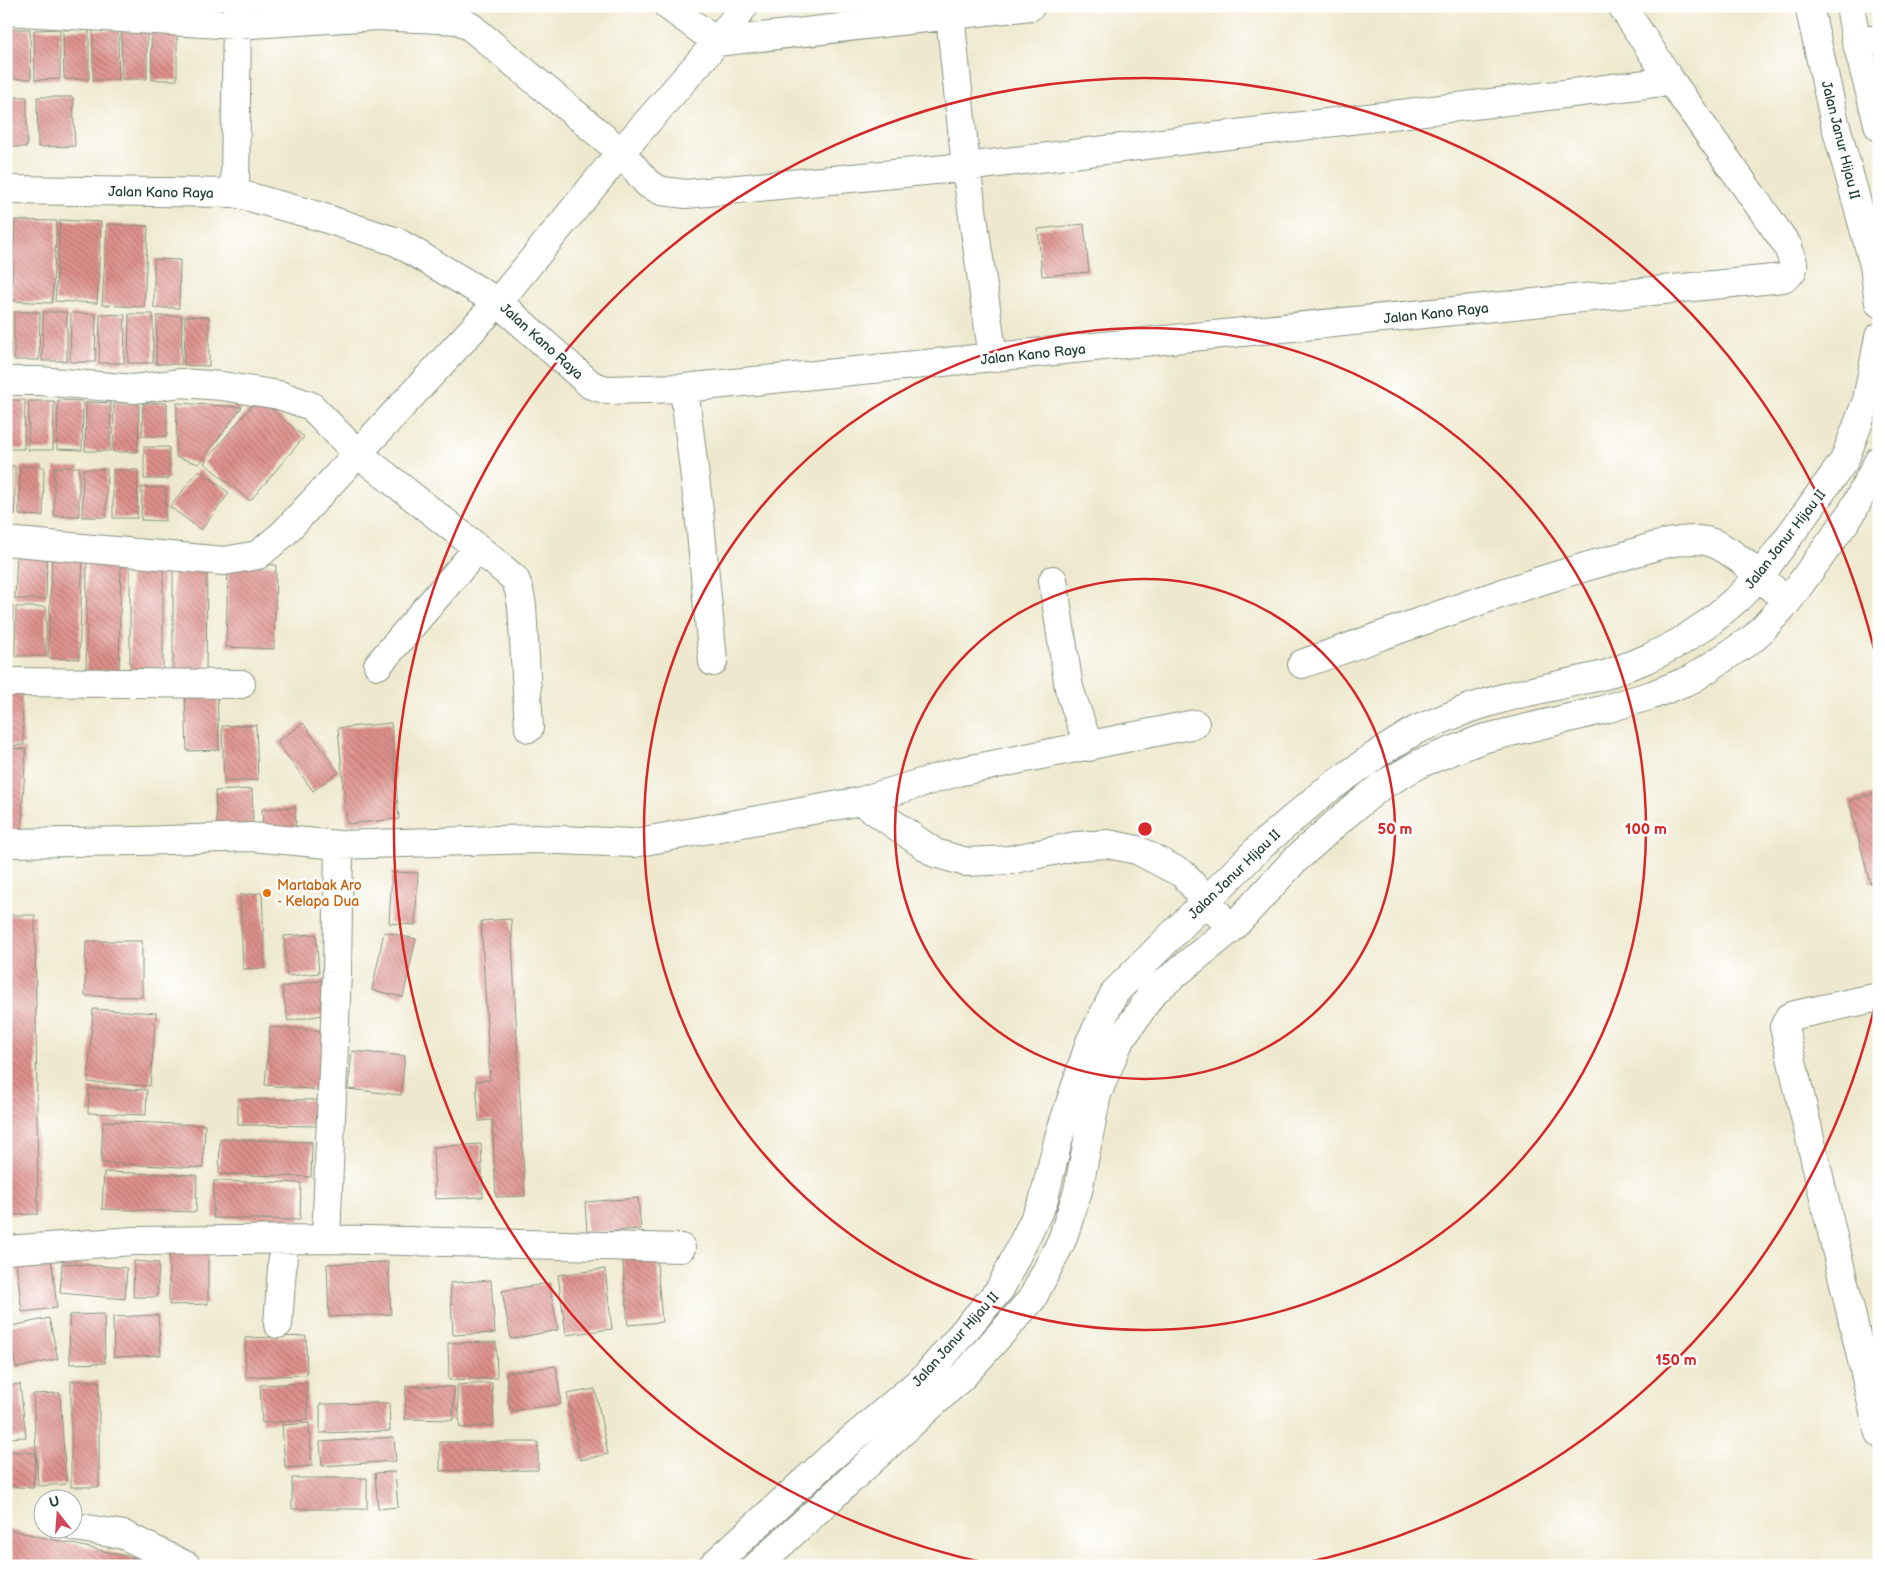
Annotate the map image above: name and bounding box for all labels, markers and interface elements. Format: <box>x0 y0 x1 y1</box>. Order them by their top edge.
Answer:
street label: Jalan Janur Hijau II <box>1818 79 1863 201</box>
street label: Jalan Kano Raya <box>108 183 214 202</box>
street label: Jalan Kano Raya <box>497 300 587 383</box>
street label: Jalan Kano Raya <box>1383 300 1490 327</box>
street label: Jalan Kano Raya <box>980 341 1087 368</box>
street label: Jalan Janur Hijau II <box>1741 486 1829 592</box>
centre of rings <box>1136 820 1154 838</box>
text: 50 m <box>1378 820 1413 839</box>
text: 100 m <box>1625 820 1667 839</box>
street label: Jalan Janur Hijau II <box>1185 826 1284 923</box>
place label: Martabak Aro - Kelapa Dua <box>277 877 362 910</box>
marker: Martabak Aro - Kelapa Dua <box>261 887 273 899</box>
street label: Jalan Janur Hijau II <box>908 1289 1002 1390</box>
text: 150 m <box>1655 1351 1697 1370</box>
north arrow <box>32 1490 82 1540</box>
text: U <box>47 1492 62 1512</box>

